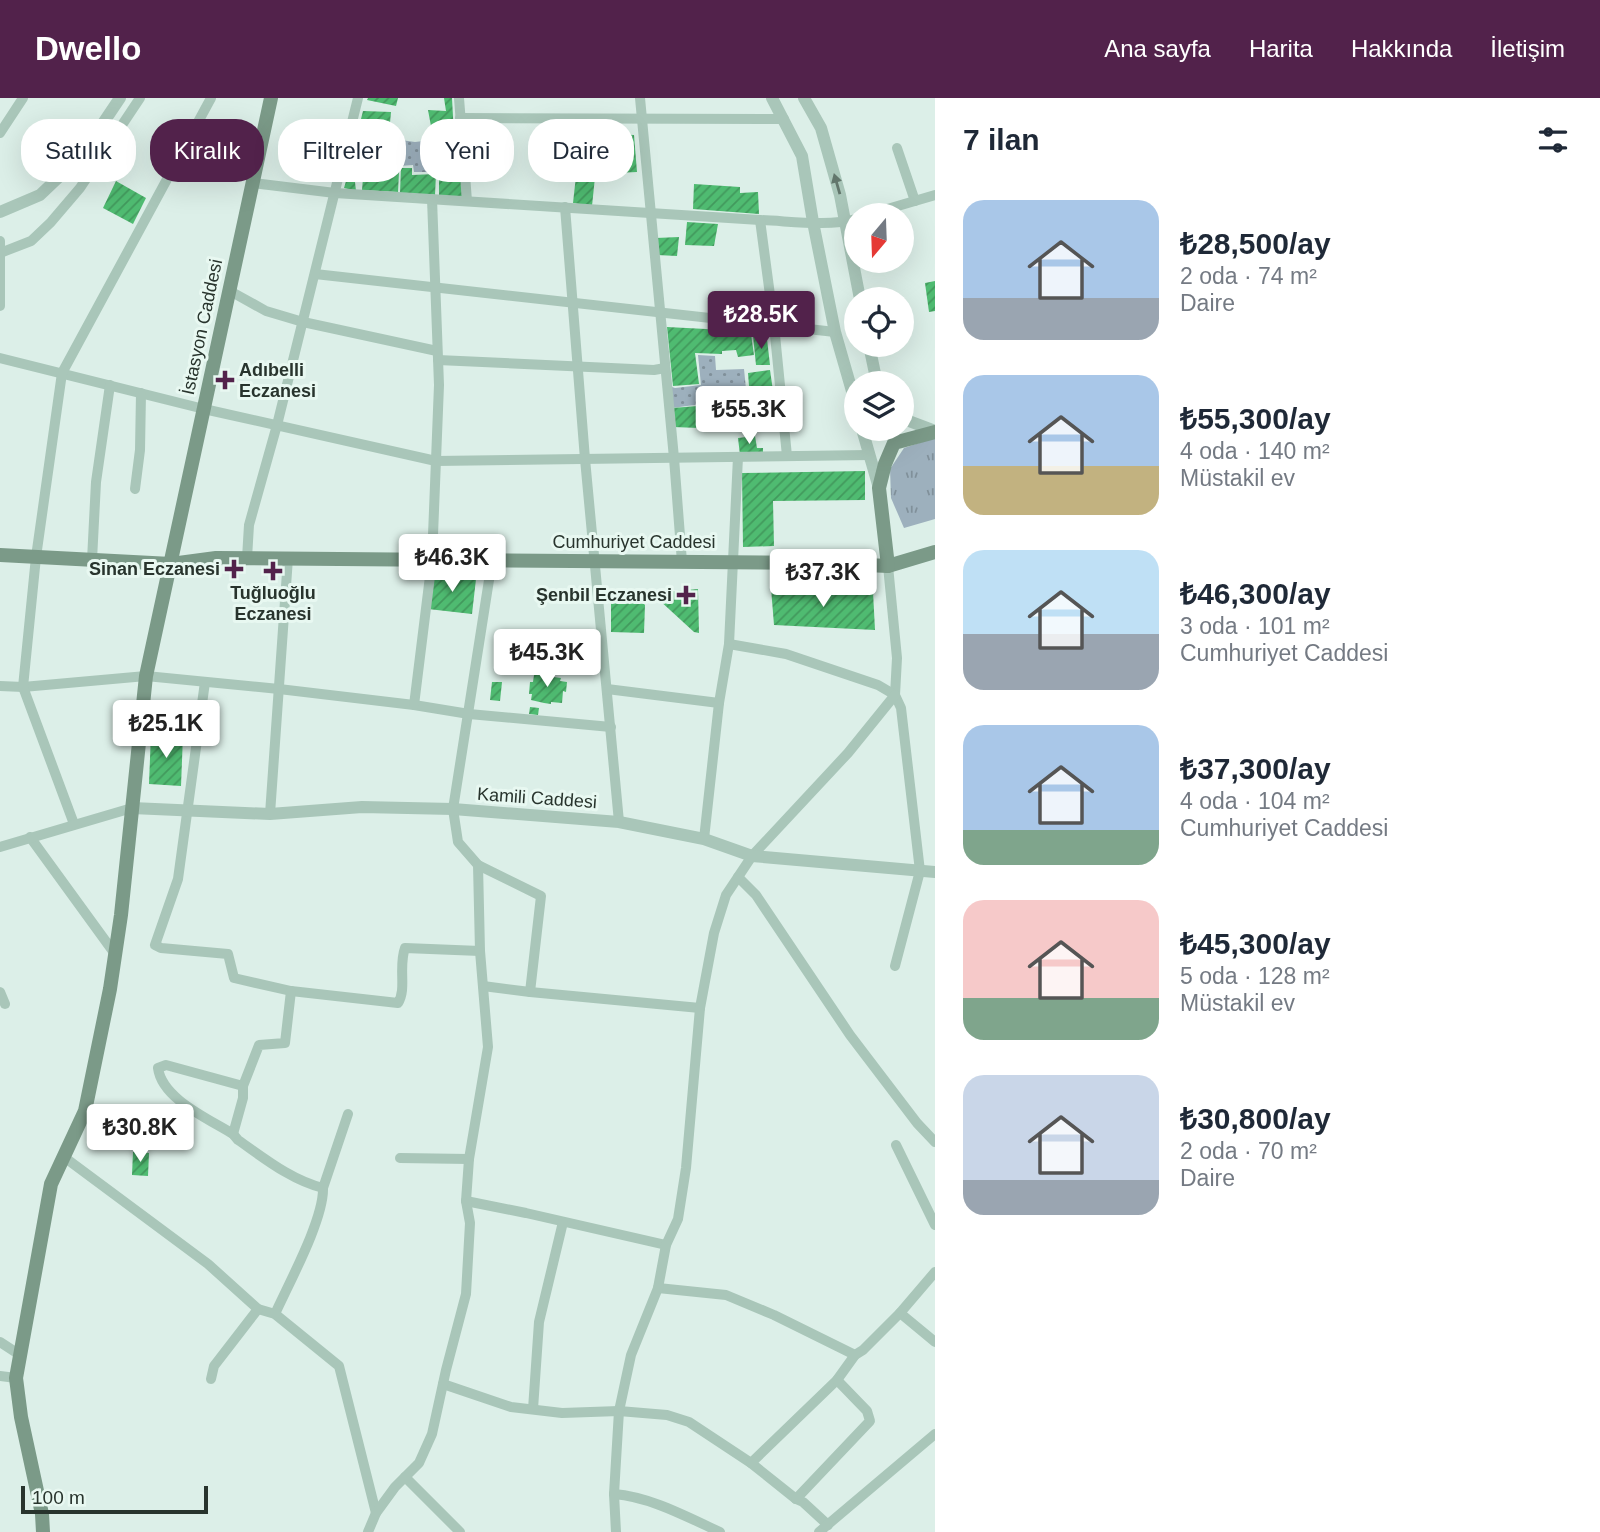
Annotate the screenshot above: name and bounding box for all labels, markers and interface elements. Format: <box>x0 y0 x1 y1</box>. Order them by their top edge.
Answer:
text: Dwello <box>35 30 141 67</box>
text: Ana sayfa <box>1104 35 1211 62</box>
text: Harita <box>1249 35 1313 62</box>
text: Hakkında <box>1351 35 1452 62</box>
text: İletişim <box>1490 35 1565 62</box>
chip: Satılık <box>21 119 136 182</box>
chip: Kiralık <box>150 119 264 182</box>
chip: Filtreler <box>278 119 406 182</box>
chip: Yeni <box>420 119 514 182</box>
chip: Daire <box>528 119 634 182</box>
icon: filters <box>1534 121 1572 159</box>
text: 7 ilan <box>963 123 1040 156</box>
one-way arrow <box>831 173 842 195</box>
north arrow <box>844 203 914 273</box>
map controls <box>844 203 914 441</box>
text: ₺28,500/ay <box>1180 227 1331 260</box>
icon: home <box>1019 228 1103 312</box>
street label: İstasyon Caddesi <box>178 257 226 397</box>
text: 2 oda · 74 m² <box>1180 263 1317 289</box>
button: locate <box>844 287 914 357</box>
text: Daire <box>1180 290 1235 316</box>
pin: ₺28.5K <box>704 292 818 351</box>
text: ₺28.5K <box>724 301 798 327</box>
place label: Adıbelli Eczanesi <box>239 360 316 401</box>
button: layers <box>844 371 914 441</box>
marker: Adıbelli Eczanesi <box>217 372 233 388</box>
pin: ₺55.3K <box>692 386 806 446</box>
text: ₺55.3K <box>712 396 786 422</box>
text: ₺55,300/ay <box>1180 402 1331 435</box>
icon: home <box>1019 403 1103 487</box>
text: 4 oda · 140 m² <box>1180 438 1330 464</box>
text: Müstakil ev <box>1180 465 1295 491</box>
street label: Cumhuriyet Caddesi <box>552 532 716 552</box>
pin: ₺46.3K <box>395 534 509 594</box>
text: ₺46.3K <box>415 544 489 570</box>
pin: ₺37.3K <box>766 550 880 609</box>
place label: Sinan Eczanesi <box>89 559 220 579</box>
text: ₺37.3K <box>786 559 860 585</box>
marker: Sinan Eczanesi <box>226 561 242 577</box>
marker: Tuğluoğlu Eczanesi <box>265 563 281 579</box>
text: ₺46,300/ay <box>1180 577 1331 610</box>
icon: home <box>1019 578 1103 662</box>
place label: Tuğluoğlu Eczanesi <box>230 583 316 624</box>
place label: Şenbil Eczanesi <box>536 585 672 605</box>
marker: Şenbil Eczanesi <box>678 587 694 603</box>
text: 3 oda · 101 m² <box>1180 613 1330 639</box>
pin: ₺45.3K <box>490 630 604 689</box>
text: ₺45.3K <box>510 639 584 665</box>
text: Cumhuriyet Caddesi <box>1180 640 1388 666</box>
pin: ₺25.1K <box>109 700 223 760</box>
text: ₺25.1K <box>129 710 203 736</box>
text: ₺37,300/ay <box>1180 752 1331 785</box>
icon: home <box>1019 753 1103 837</box>
street label: Kamili Caddesi <box>476 784 598 812</box>
text: 4 oda · 104 m² <box>1180 788 1330 814</box>
text: Cumhuriyet Caddesi <box>1180 815 1388 841</box>
text: ₺45,300/ay <box>1180 927 1331 960</box>
icon: home <box>1019 928 1103 1012</box>
text: 5 oda · 128 m² <box>1180 963 1330 989</box>
text: Müstakil ev <box>1180 990 1295 1016</box>
text: ₺30,800/ay <box>1180 1102 1331 1135</box>
icon: home <box>1019 1103 1103 1187</box>
pin: ₺30.8K <box>83 1104 197 1164</box>
text: ₺30.8K <box>103 1114 177 1140</box>
text: 2 oda · 70 m² <box>1180 1138 1317 1164</box>
text: Daire <box>1180 1165 1235 1191</box>
scale bar <box>21 1483 208 1515</box>
text: 100 m <box>32 1487 85 1508</box>

